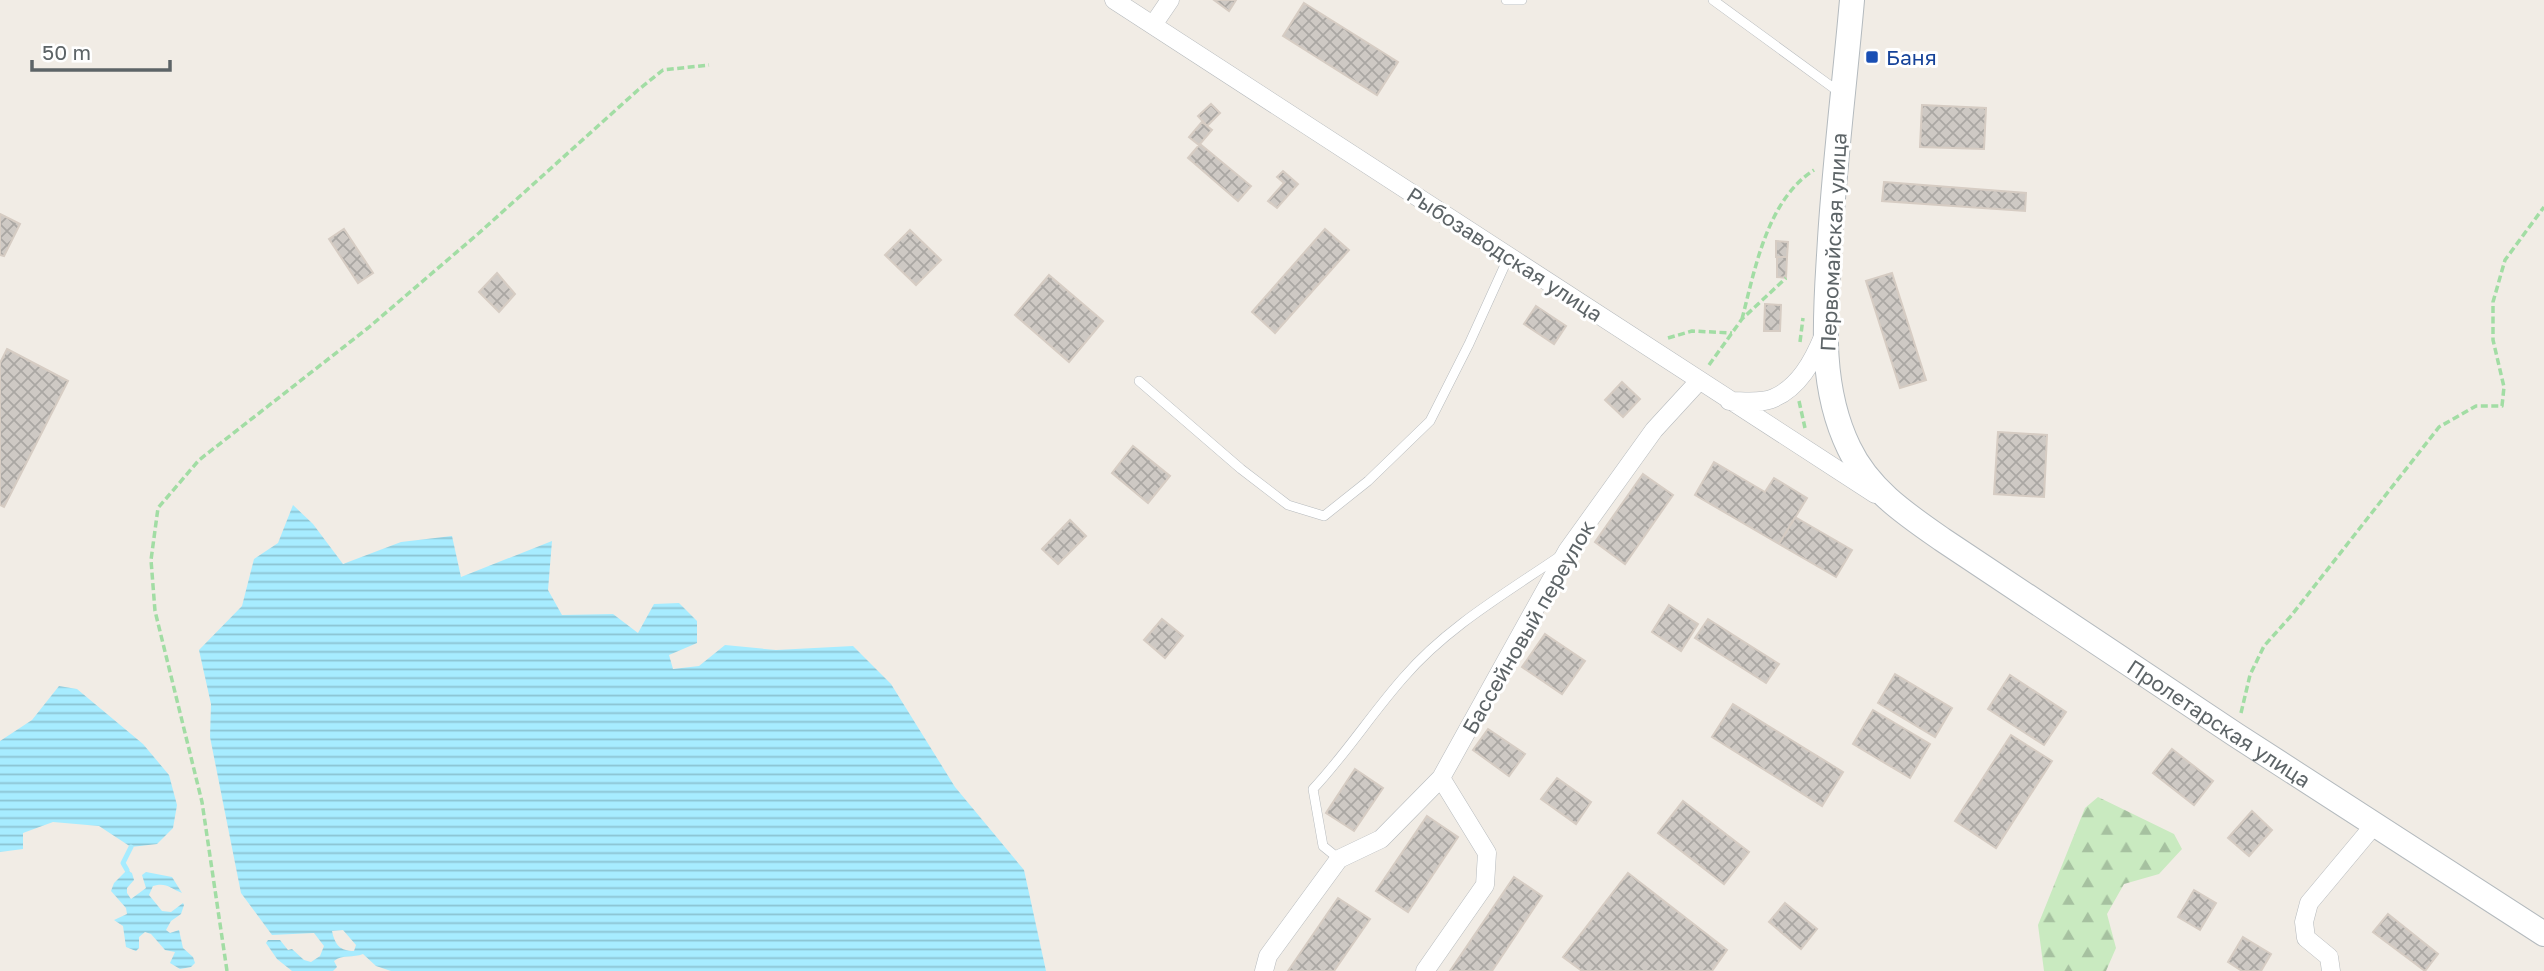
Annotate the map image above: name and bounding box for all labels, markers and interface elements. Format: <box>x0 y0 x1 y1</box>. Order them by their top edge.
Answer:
scale bar <box>32 28 170 72</box>
text: 50 m <box>42 39 91 65</box>
place label: Баня <box>1886 44 1937 70</box>
marker: Баня <box>1864 49 1880 65</box>
street label: Первомайская улица <box>1814 132 1852 352</box>
street label: Рыбозаводская улица <box>1402 181 1608 327</box>
street label: Бассейновый переулок <box>1456 516 1600 738</box>
street label: Пролетарская улица <box>2123 654 2316 793</box>

